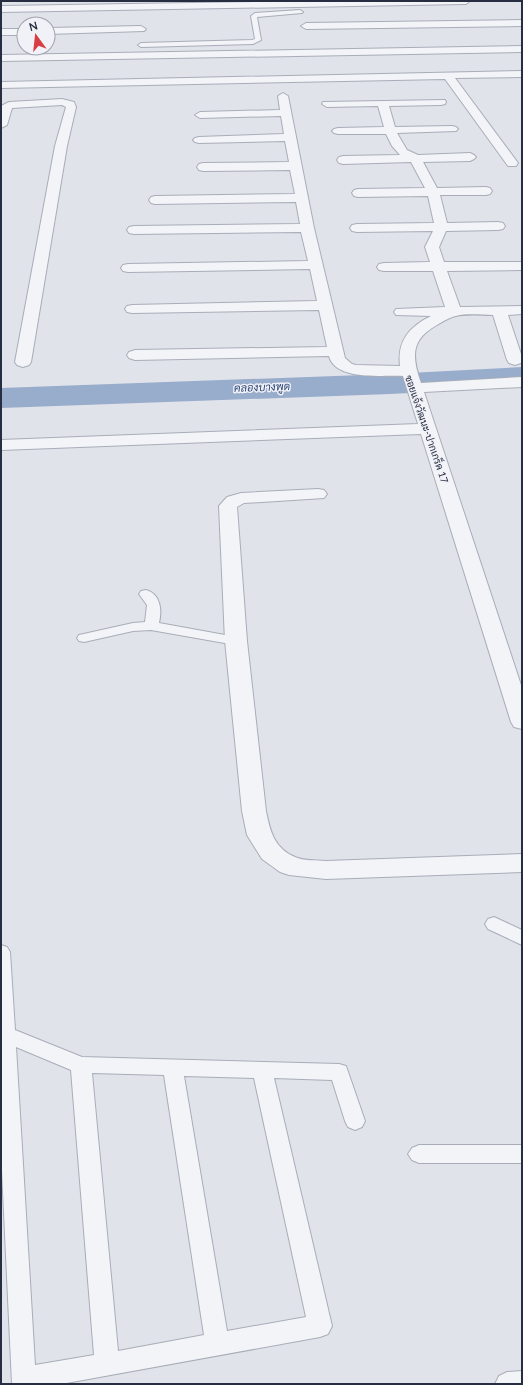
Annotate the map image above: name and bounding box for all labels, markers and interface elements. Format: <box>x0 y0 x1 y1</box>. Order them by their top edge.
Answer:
north arrow <box>16 16 56 56</box>
text: N <box>28 18 39 33</box>
street label: ซอยแจ้งวัฒนะ-ปากเกร็ด 17 <box>403 373 452 485</box>
water label: คลองบางพูด <box>234 379 290 396</box>

